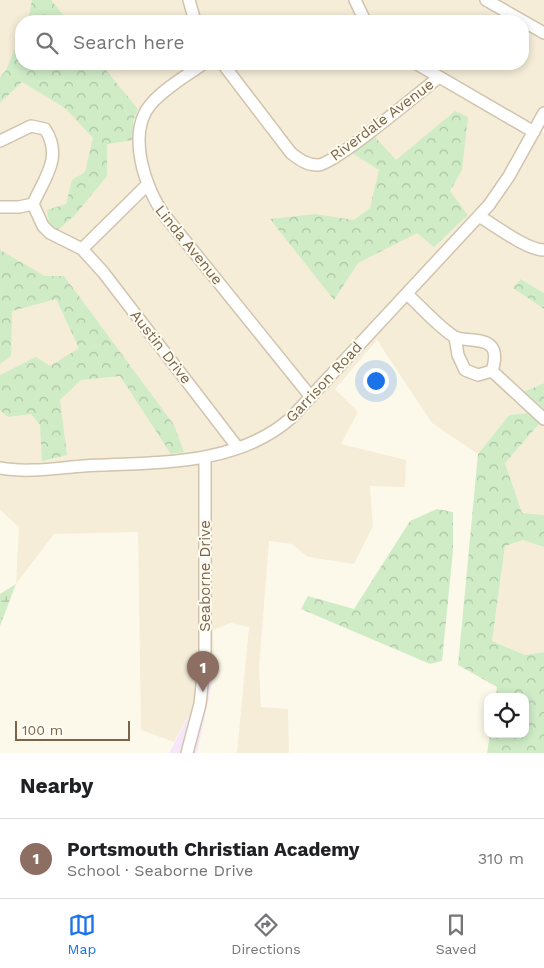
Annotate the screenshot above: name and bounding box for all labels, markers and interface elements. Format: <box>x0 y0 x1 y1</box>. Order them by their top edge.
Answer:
search box <box>15 15 529 70</box>
icon: search <box>33 29 61 57</box>
text: Search here <box>73 31 184 54</box>
street label: Riverdale Avenue <box>327 75 437 165</box>
street label: Linda Avenue <box>151 201 227 289</box>
street label: Austin Drive <box>127 306 195 388</box>
street label: Garrison Road <box>282 338 366 426</box>
your location <box>363 368 389 394</box>
street label: Seaborne Drive <box>196 520 214 632</box>
pin: 1 <box>187 651 219 692</box>
map controls <box>484 693 529 738</box>
button: locate <box>484 693 529 738</box>
scale bar <box>15 718 130 741</box>
text: 100 m <box>22 722 63 738</box>
text: Nearby <box>20 773 93 798</box>
text: Portsmouth Christian Academy <box>67 838 359 861</box>
text: 1 <box>33 849 39 868</box>
text: 310 m <box>478 849 524 868</box>
text: School · Seaborne Drive <box>67 861 253 880</box>
tab: Map <box>68 911 96 957</box>
tab: Directions <box>231 911 301 957</box>
tab: Saved <box>436 911 476 957</box>

